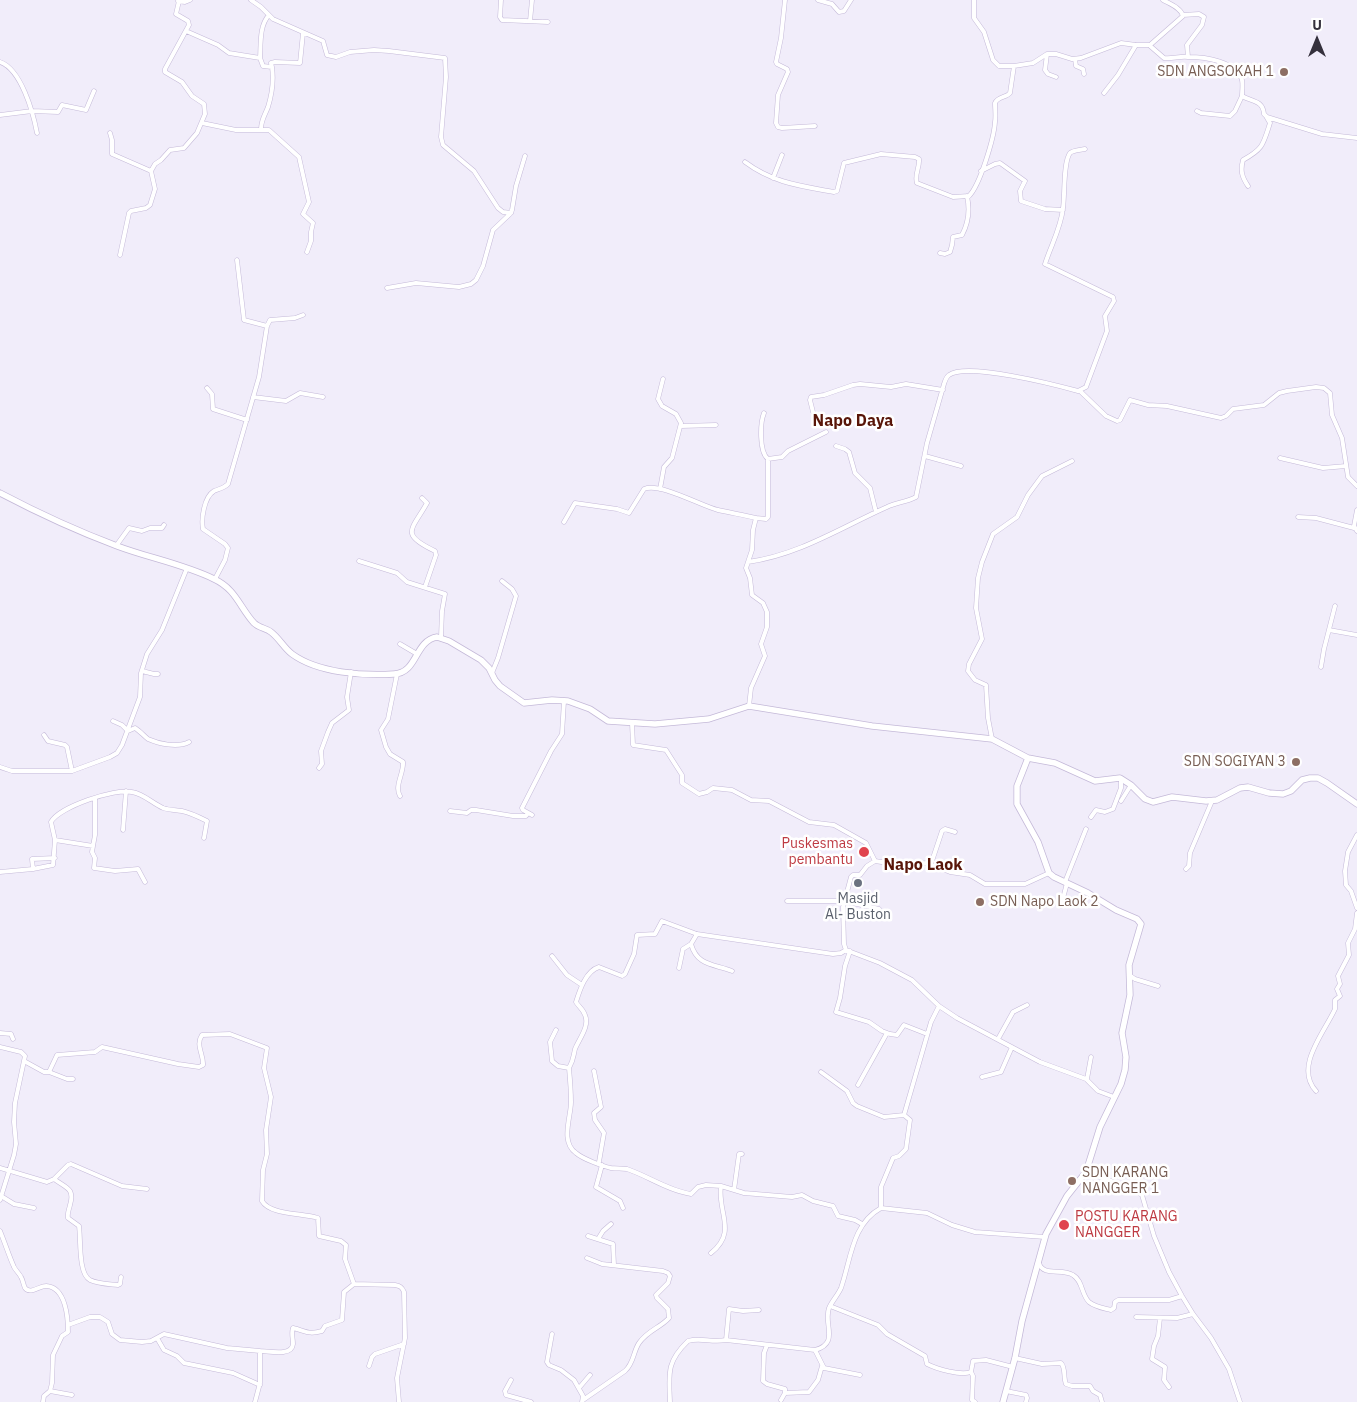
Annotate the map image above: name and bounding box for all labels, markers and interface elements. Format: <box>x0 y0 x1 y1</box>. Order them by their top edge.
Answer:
north arrow <box>1292 15 1342 65</box>
text: U <box>1312 16 1322 34</box>
place label: SDN ANGSOKAH 1 <box>1157 64 1274 80</box>
marker: SDN ANGSOKAH 1 <box>1278 66 1290 78</box>
district label: Napo Daya <box>813 411 893 431</box>
place label: SDN SOGIYAN 3 <box>1184 754 1286 770</box>
marker: SDN SOGIYAN 3 <box>1290 756 1302 768</box>
place label: Puskesmas pembantu <box>782 836 853 869</box>
marker: Puskesmas pembantu <box>857 845 871 859</box>
district label: Napo Laok <box>883 855 963 875</box>
marker: Masjid Al- Buston <box>852 877 864 889</box>
place label: Masjid Al- Buston <box>825 891 891 924</box>
place label: SDN Napo Laok 2 <box>990 894 1099 910</box>
marker: SDN Napo Laok 2 <box>974 896 986 908</box>
place label: SDN KARANG NANGGER 1 <box>1082 1165 1168 1198</box>
marker: SDN KARANG NANGGER 1 <box>1066 1175 1078 1187</box>
place label: POSTU KARANG NANGGER <box>1075 1209 1178 1242</box>
marker: POSTU KARANG NANGGER <box>1057 1218 1071 1232</box>

